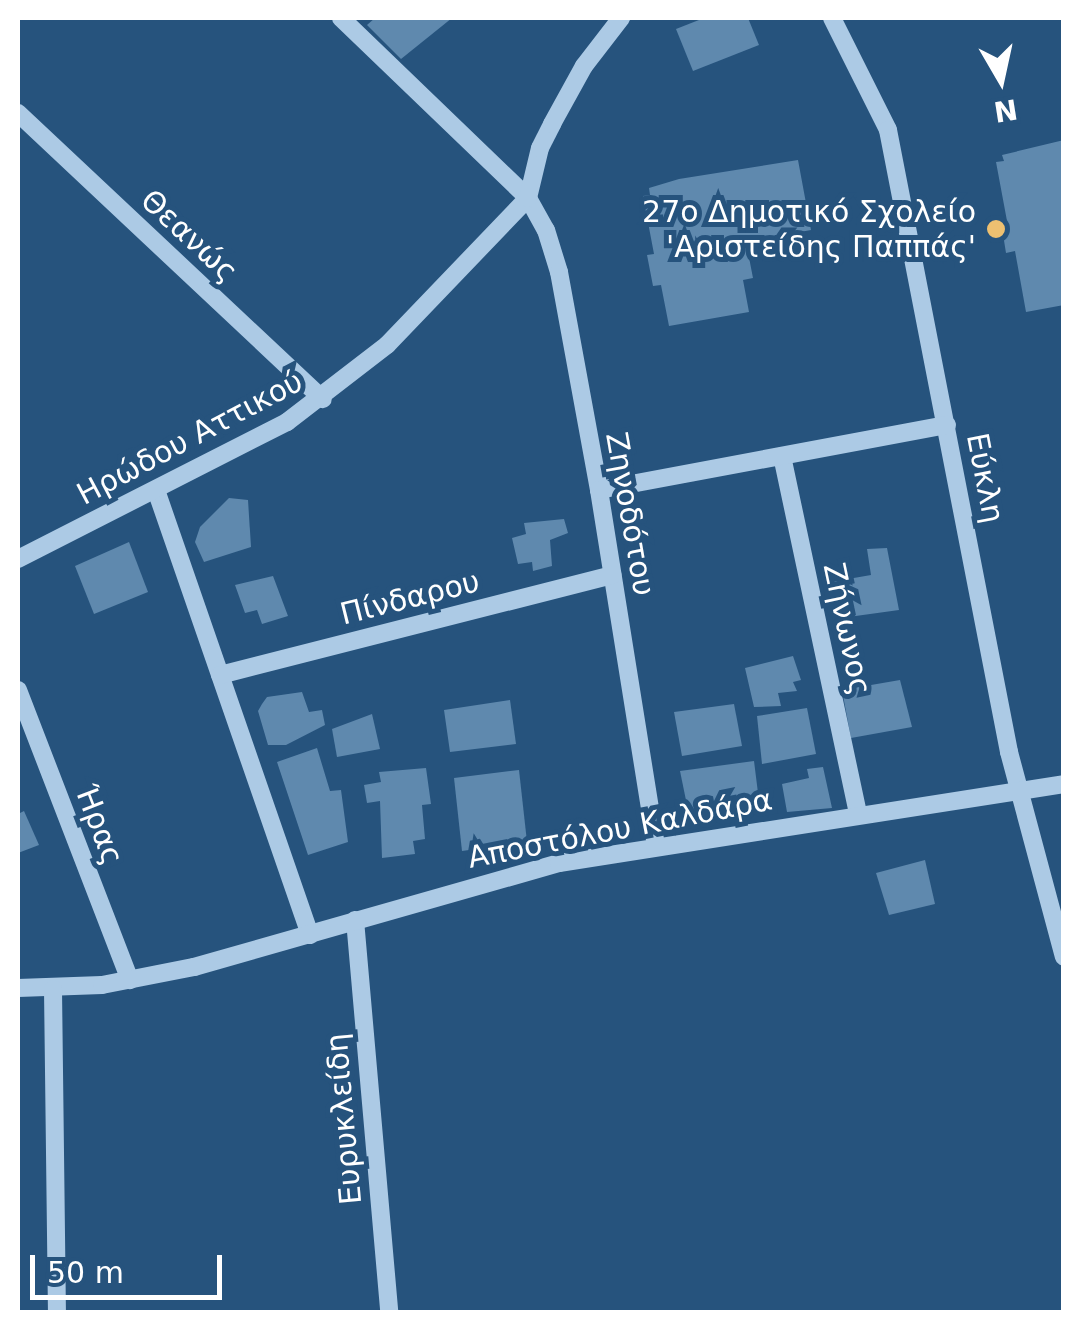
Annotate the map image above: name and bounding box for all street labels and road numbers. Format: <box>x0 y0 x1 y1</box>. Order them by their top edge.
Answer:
street label: Θεανώς <box>133 182 245 290</box>
street label: Ηρώδου Αττικού <box>71 363 309 513</box>
street label: Ζηνοδότου <box>598 430 662 598</box>
street label: Εύκλη <box>959 430 1011 526</box>
street label: Ζήνωνος <box>815 560 879 698</box>
street label: Πίνδαρου <box>337 563 483 633</box>
street label: Ήρας <box>67 780 131 870</box>
street label: Αποστόλου Καλδάρα <box>465 782 775 876</box>
street label: Ευρυκλείδη <box>319 1032 369 1206</box>

